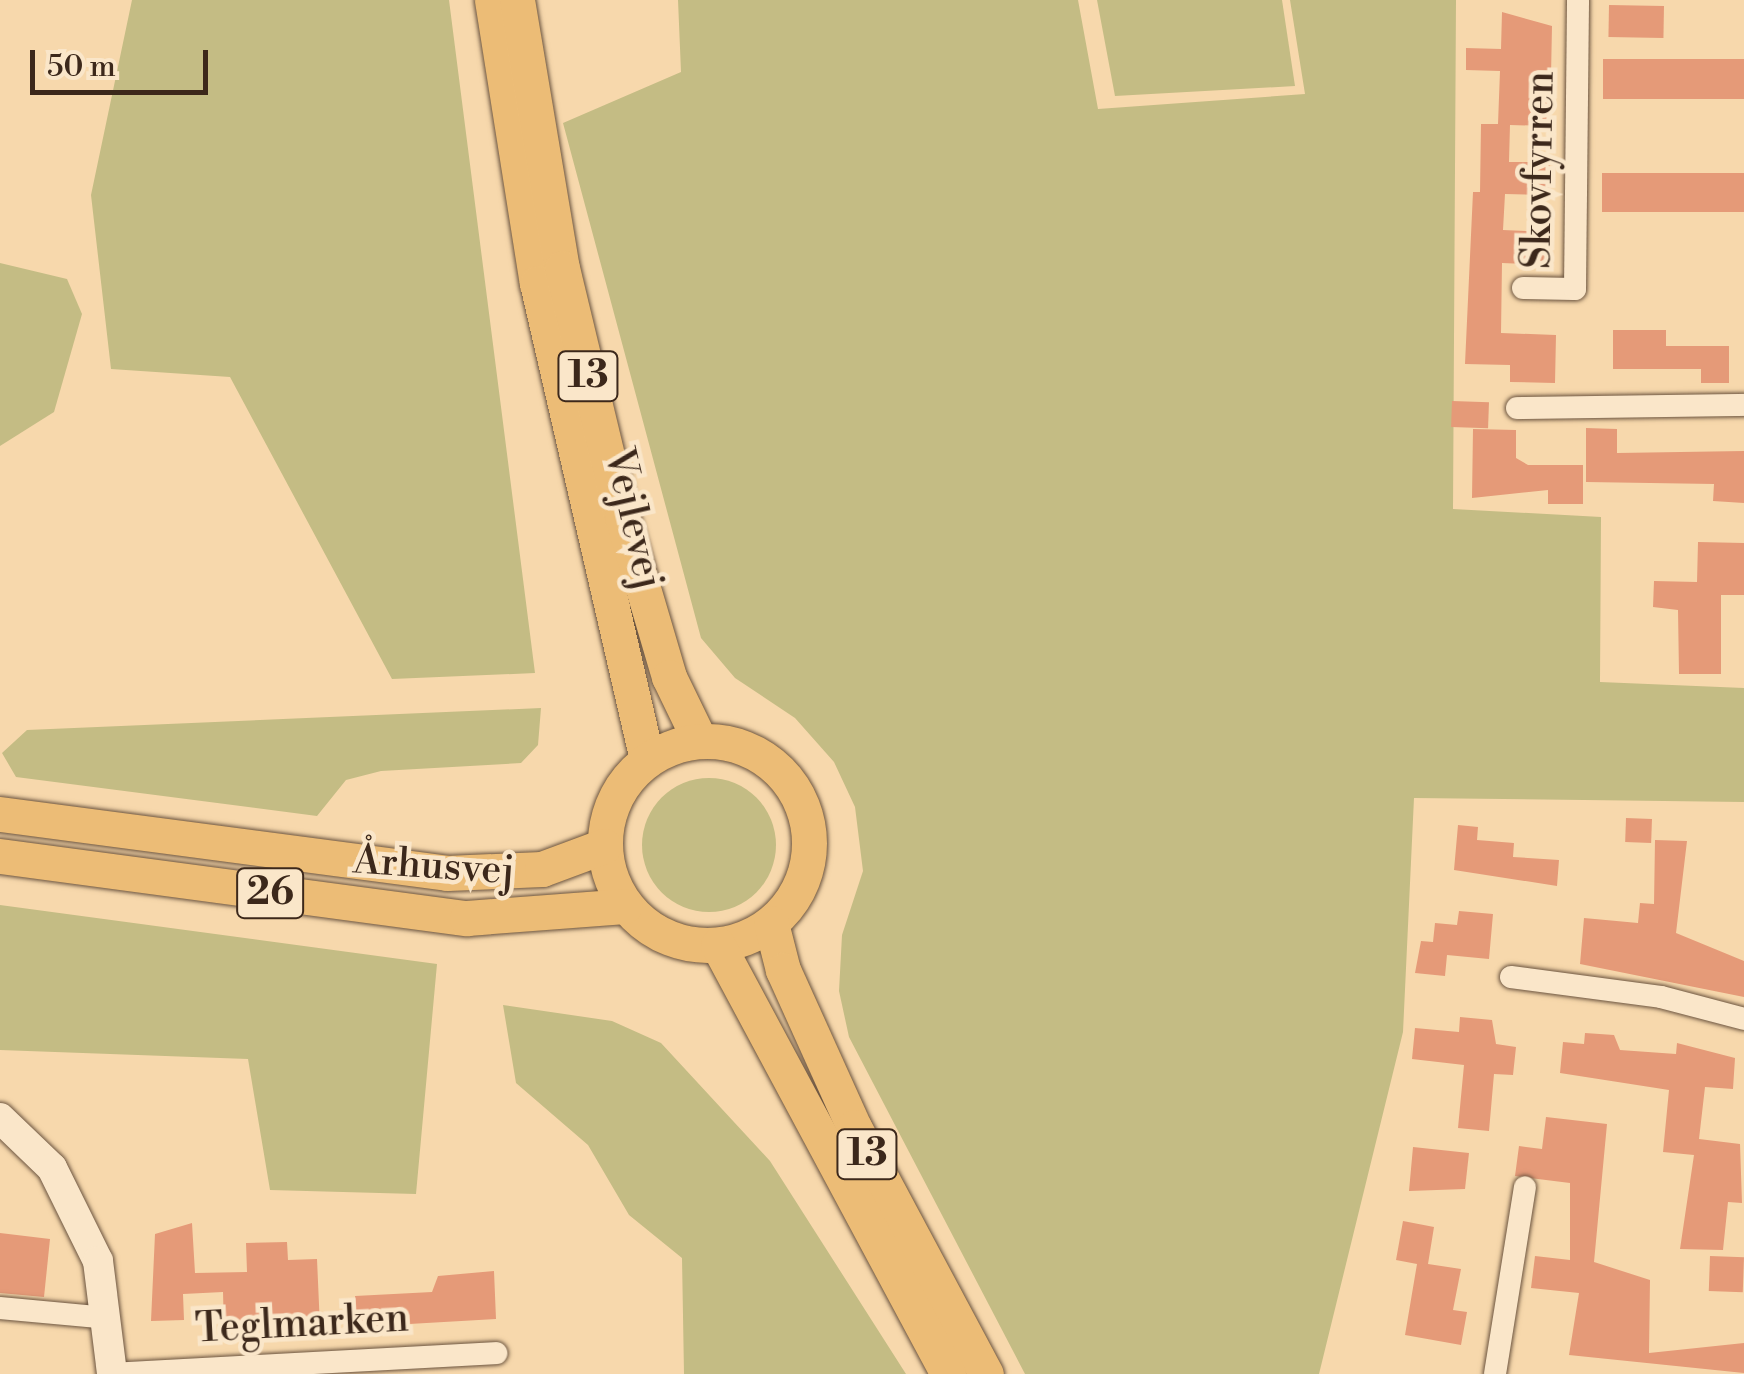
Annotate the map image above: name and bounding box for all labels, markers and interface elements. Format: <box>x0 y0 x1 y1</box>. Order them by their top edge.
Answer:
scale bar <box>35 30 212 92</box>
text: 50 m <box>47 48 116 86</box>
street label: Skovfyrren <box>1513 71 1565 269</box>
road number: 13 <box>556 343 620 409</box>
street label: Vejlevej <box>594 444 672 594</box>
street label: Århusvej <box>352 836 516 896</box>
road number: 26 <box>235 860 305 926</box>
road number: 13 <box>834 1121 900 1187</box>
street label: Teglmarken <box>194 1294 410 1354</box>

